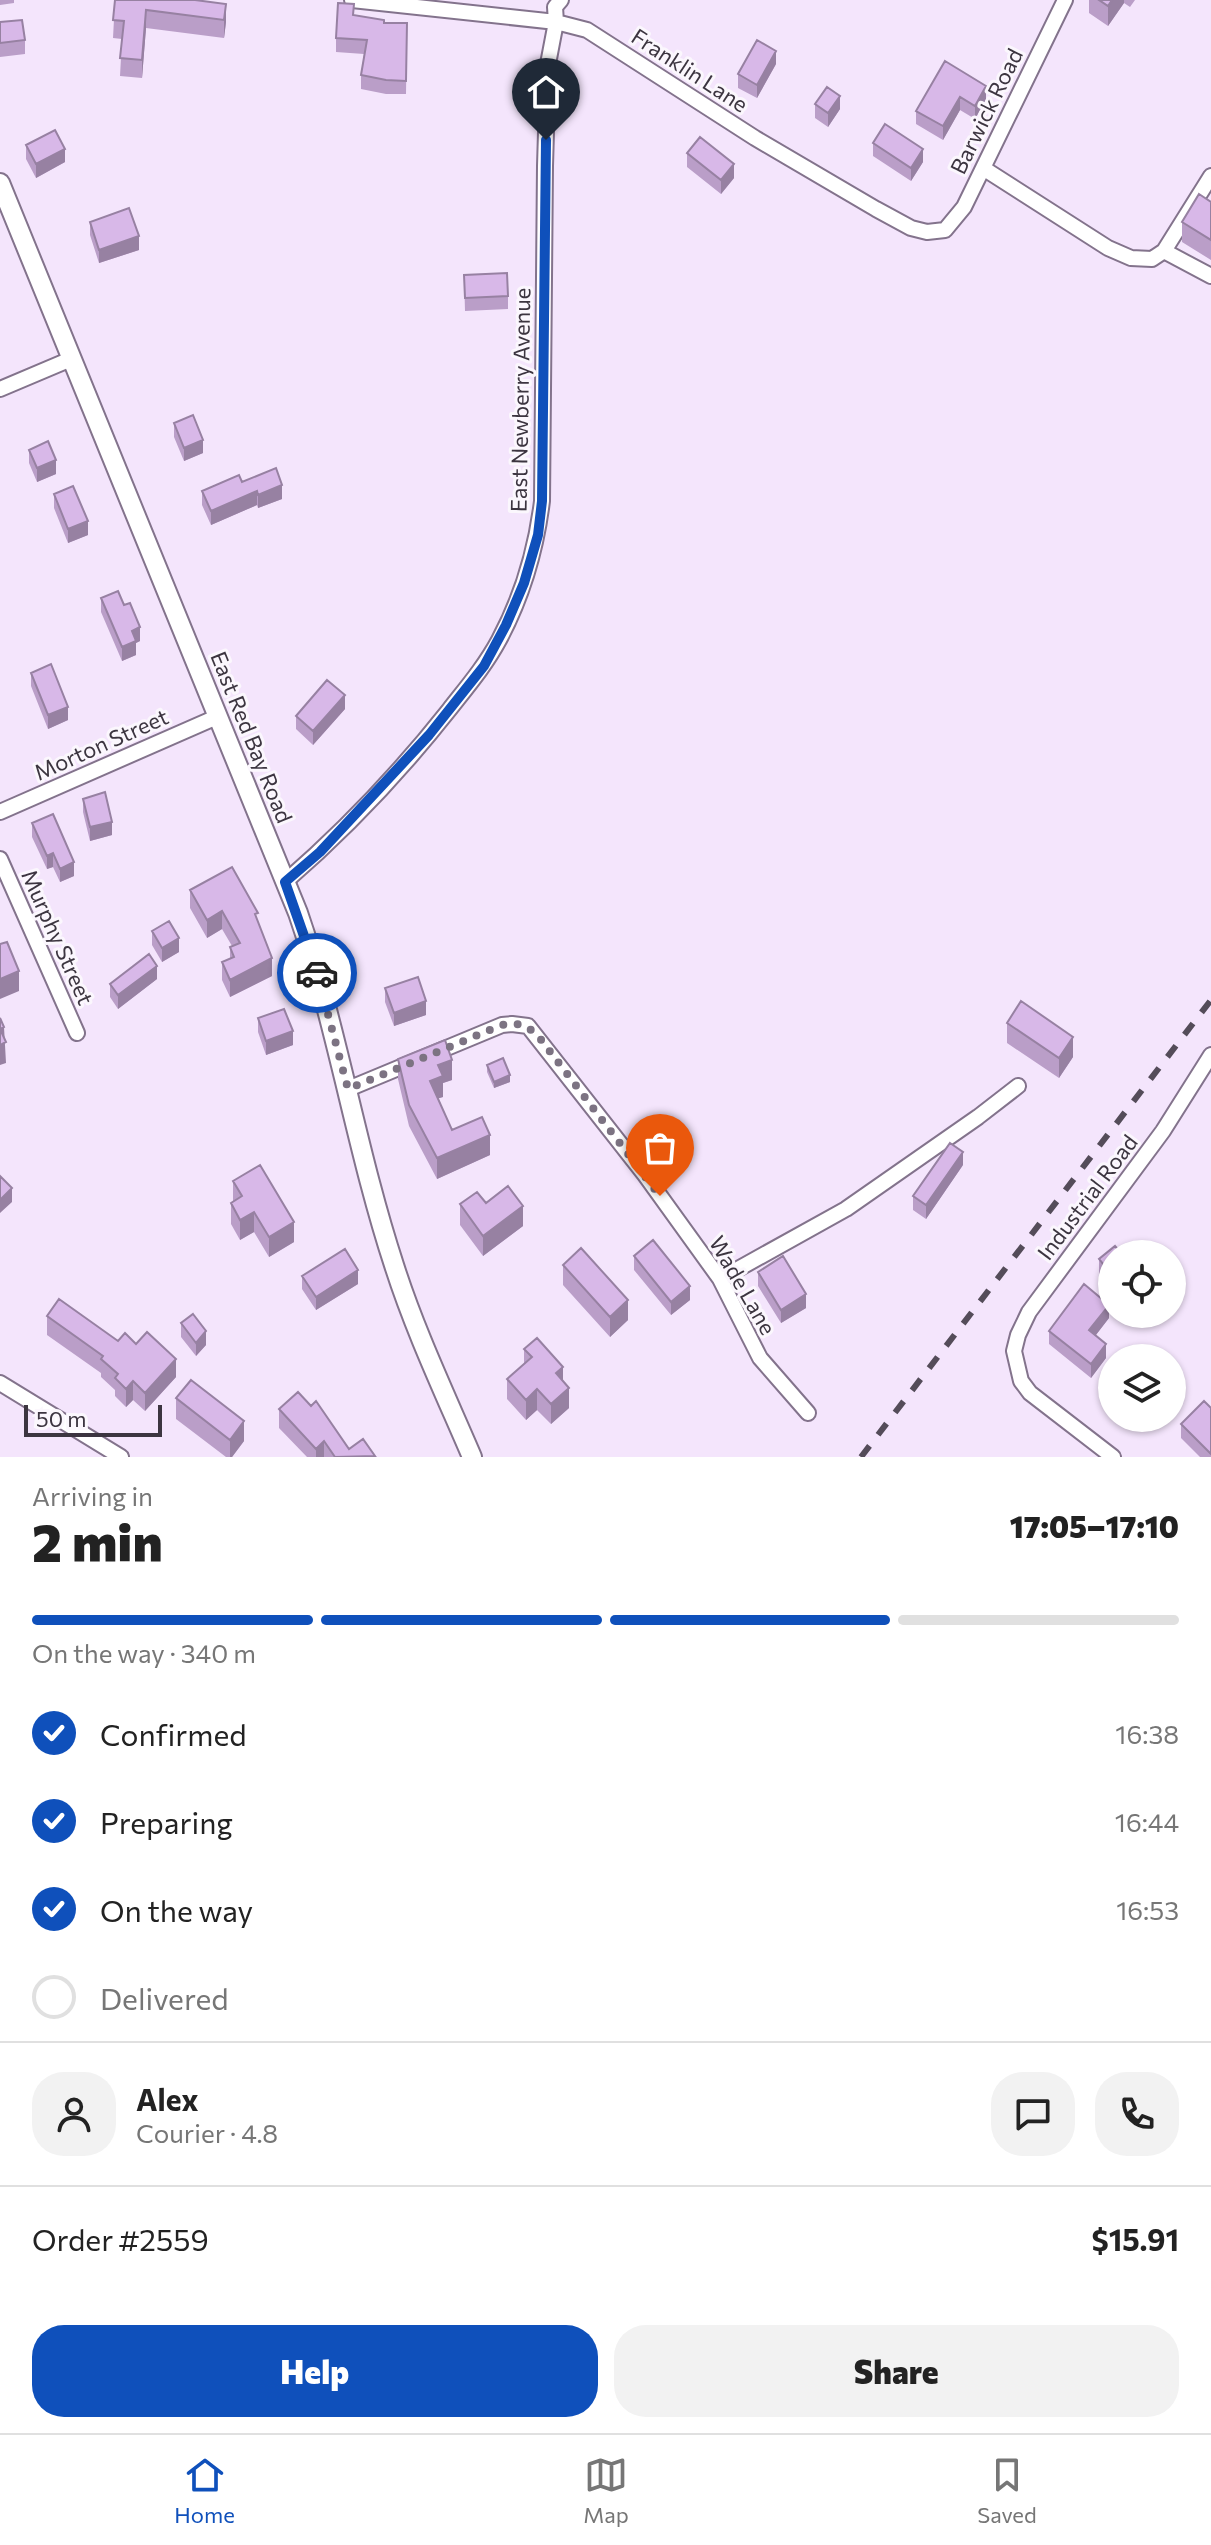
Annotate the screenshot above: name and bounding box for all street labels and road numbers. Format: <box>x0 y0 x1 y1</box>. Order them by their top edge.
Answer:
street label: Franklin Lane <box>627 22 753 118</box>
street label: Barwick Road <box>944 44 1028 178</box>
street label: East Newberry Avenue <box>505 288 535 512</box>
street label: East Red Bay Road <box>205 647 299 827</box>
street label: Morton Street <box>30 702 172 786</box>
street label: Murphy Street <box>16 865 100 1009</box>
street label: Industrial Road <box>1031 1129 1143 1265</box>
street label: Wade Lane <box>704 1231 782 1339</box>

